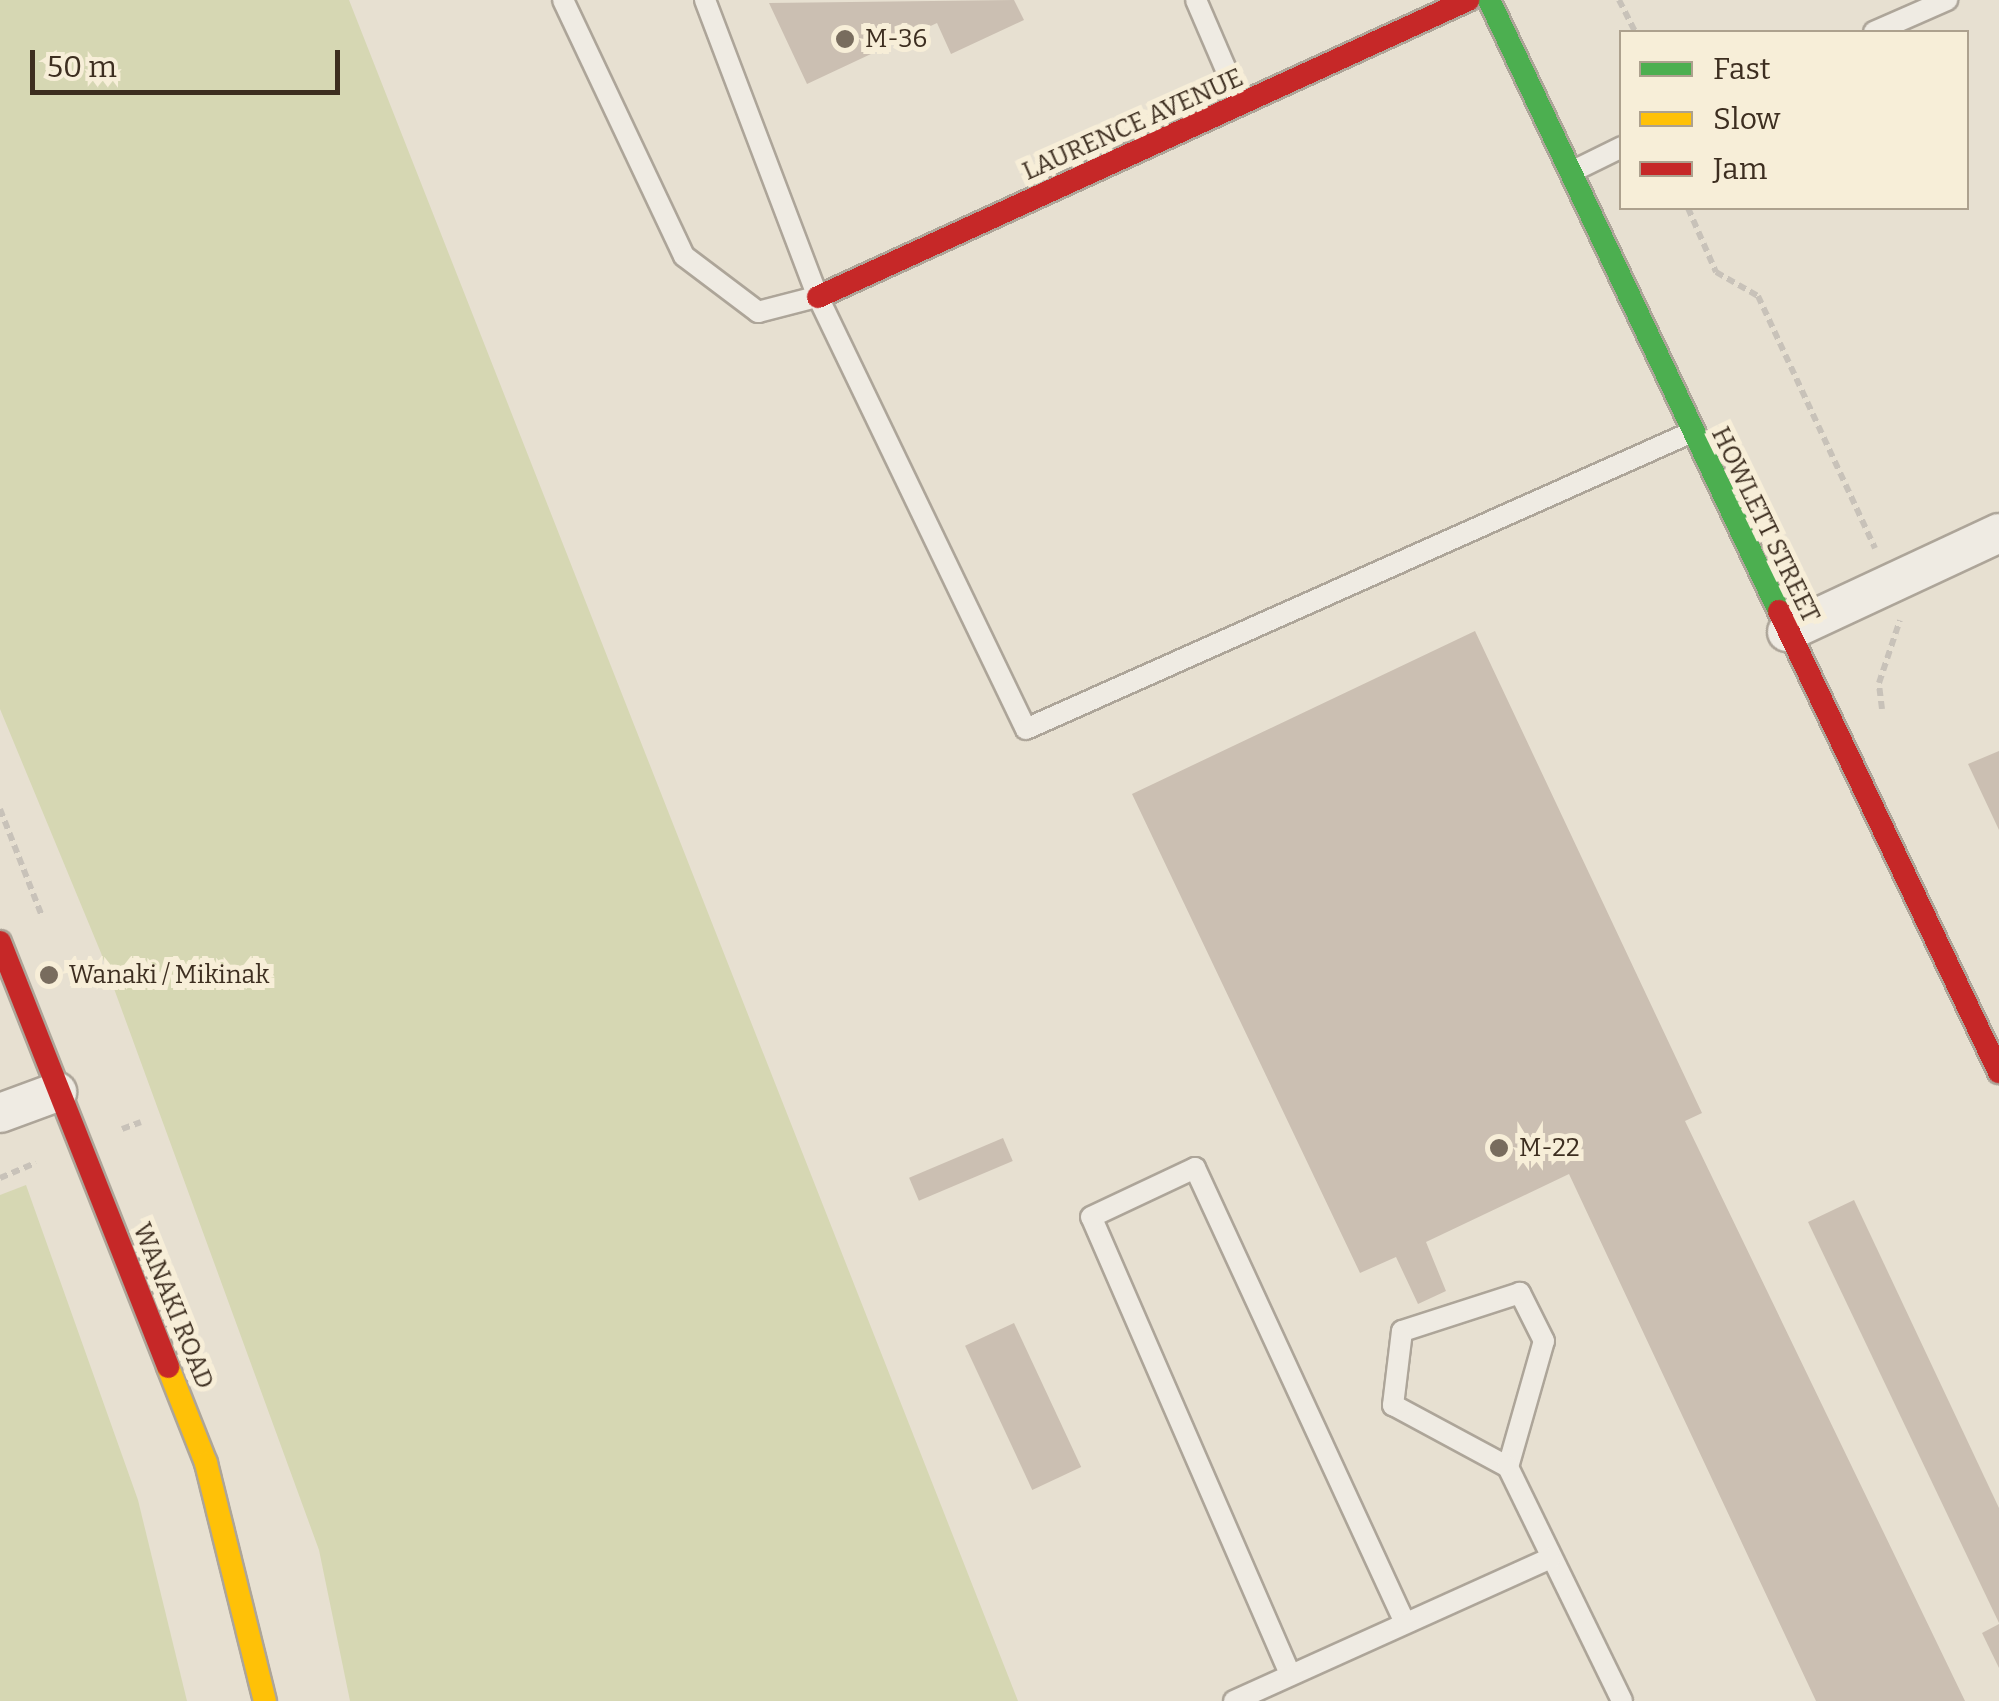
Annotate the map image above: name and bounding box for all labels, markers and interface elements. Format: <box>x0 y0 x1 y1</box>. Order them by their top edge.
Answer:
place label: M-36 <box>865 24 927 54</box>
marker: M-36 <box>834 28 856 50</box>
scale bar <box>35 30 345 92</box>
legend <box>1619 30 1969 210</box>
text: 50 m <box>47 49 117 85</box>
text: Fast <box>1713 51 1771 87</box>
street label: LAURENCE AVENUE <box>1018 63 1248 187</box>
text: Slow <box>1713 101 1780 137</box>
text: Jam <box>1713 151 1767 187</box>
street label: HOWLETT STREET <box>1705 422 1825 628</box>
place label: Wanaki / Mikinak <box>69 960 269 990</box>
marker: Wanaki / Mikinak <box>38 964 60 986</box>
place label: M-22 <box>1519 1133 1580 1163</box>
marker: M-22 <box>1488 1137 1510 1159</box>
street label: WANAKI ROAD <box>126 1219 220 1393</box>

